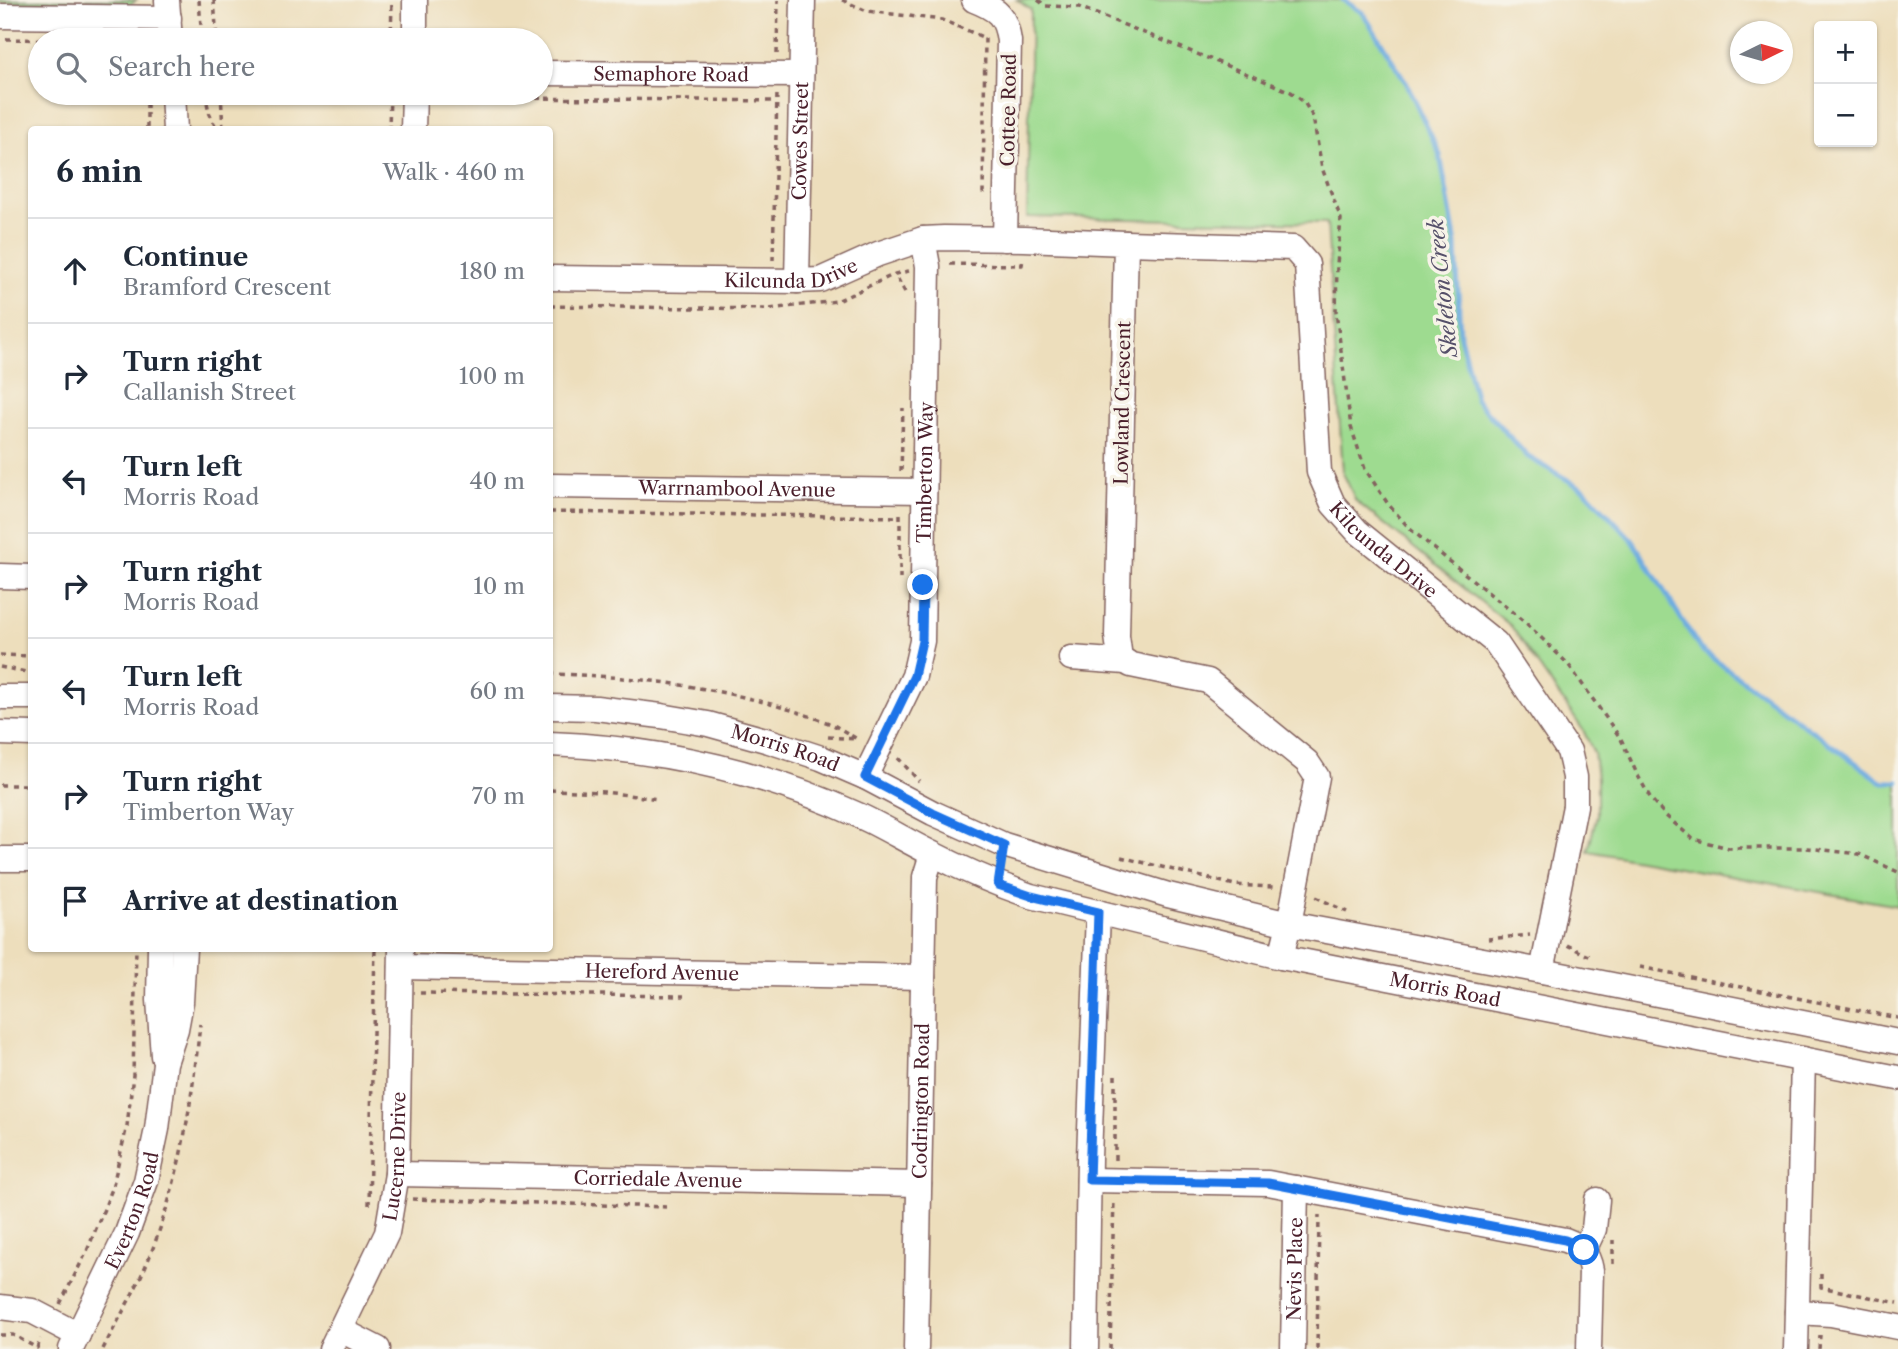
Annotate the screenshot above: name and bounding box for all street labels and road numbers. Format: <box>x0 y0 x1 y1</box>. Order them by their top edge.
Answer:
street label: Cottee Road <box>996 53 1021 167</box>
street label: Semaphore Road <box>593 62 749 87</box>
street label: Cowes Street <box>788 81 813 201</box>
street label: Kilcunda Drive <box>724 254 861 293</box>
street label: Lowland Crescent <box>1110 321 1135 485</box>
street label: Timberton Way <box>913 401 938 543</box>
street label: Warrnambool Avenue <box>637 476 836 502</box>
street label: Kilcunda Drive <box>1324 497 1442 603</box>
street label: Morris Road <box>728 720 843 777</box>
street label: Hereford Avenue <box>585 960 739 985</box>
street label: Morris Road <box>1388 968 1503 1012</box>
street label: Codrington Road <box>908 1022 934 1179</box>
street label: Lucerne Drive <box>378 1092 410 1223</box>
street label: Everton Road <box>100 1149 164 1273</box>
street label: Corriedale Avenue <box>573 1166 742 1193</box>
street label: Nevis Place <box>1283 1217 1307 1321</box>

